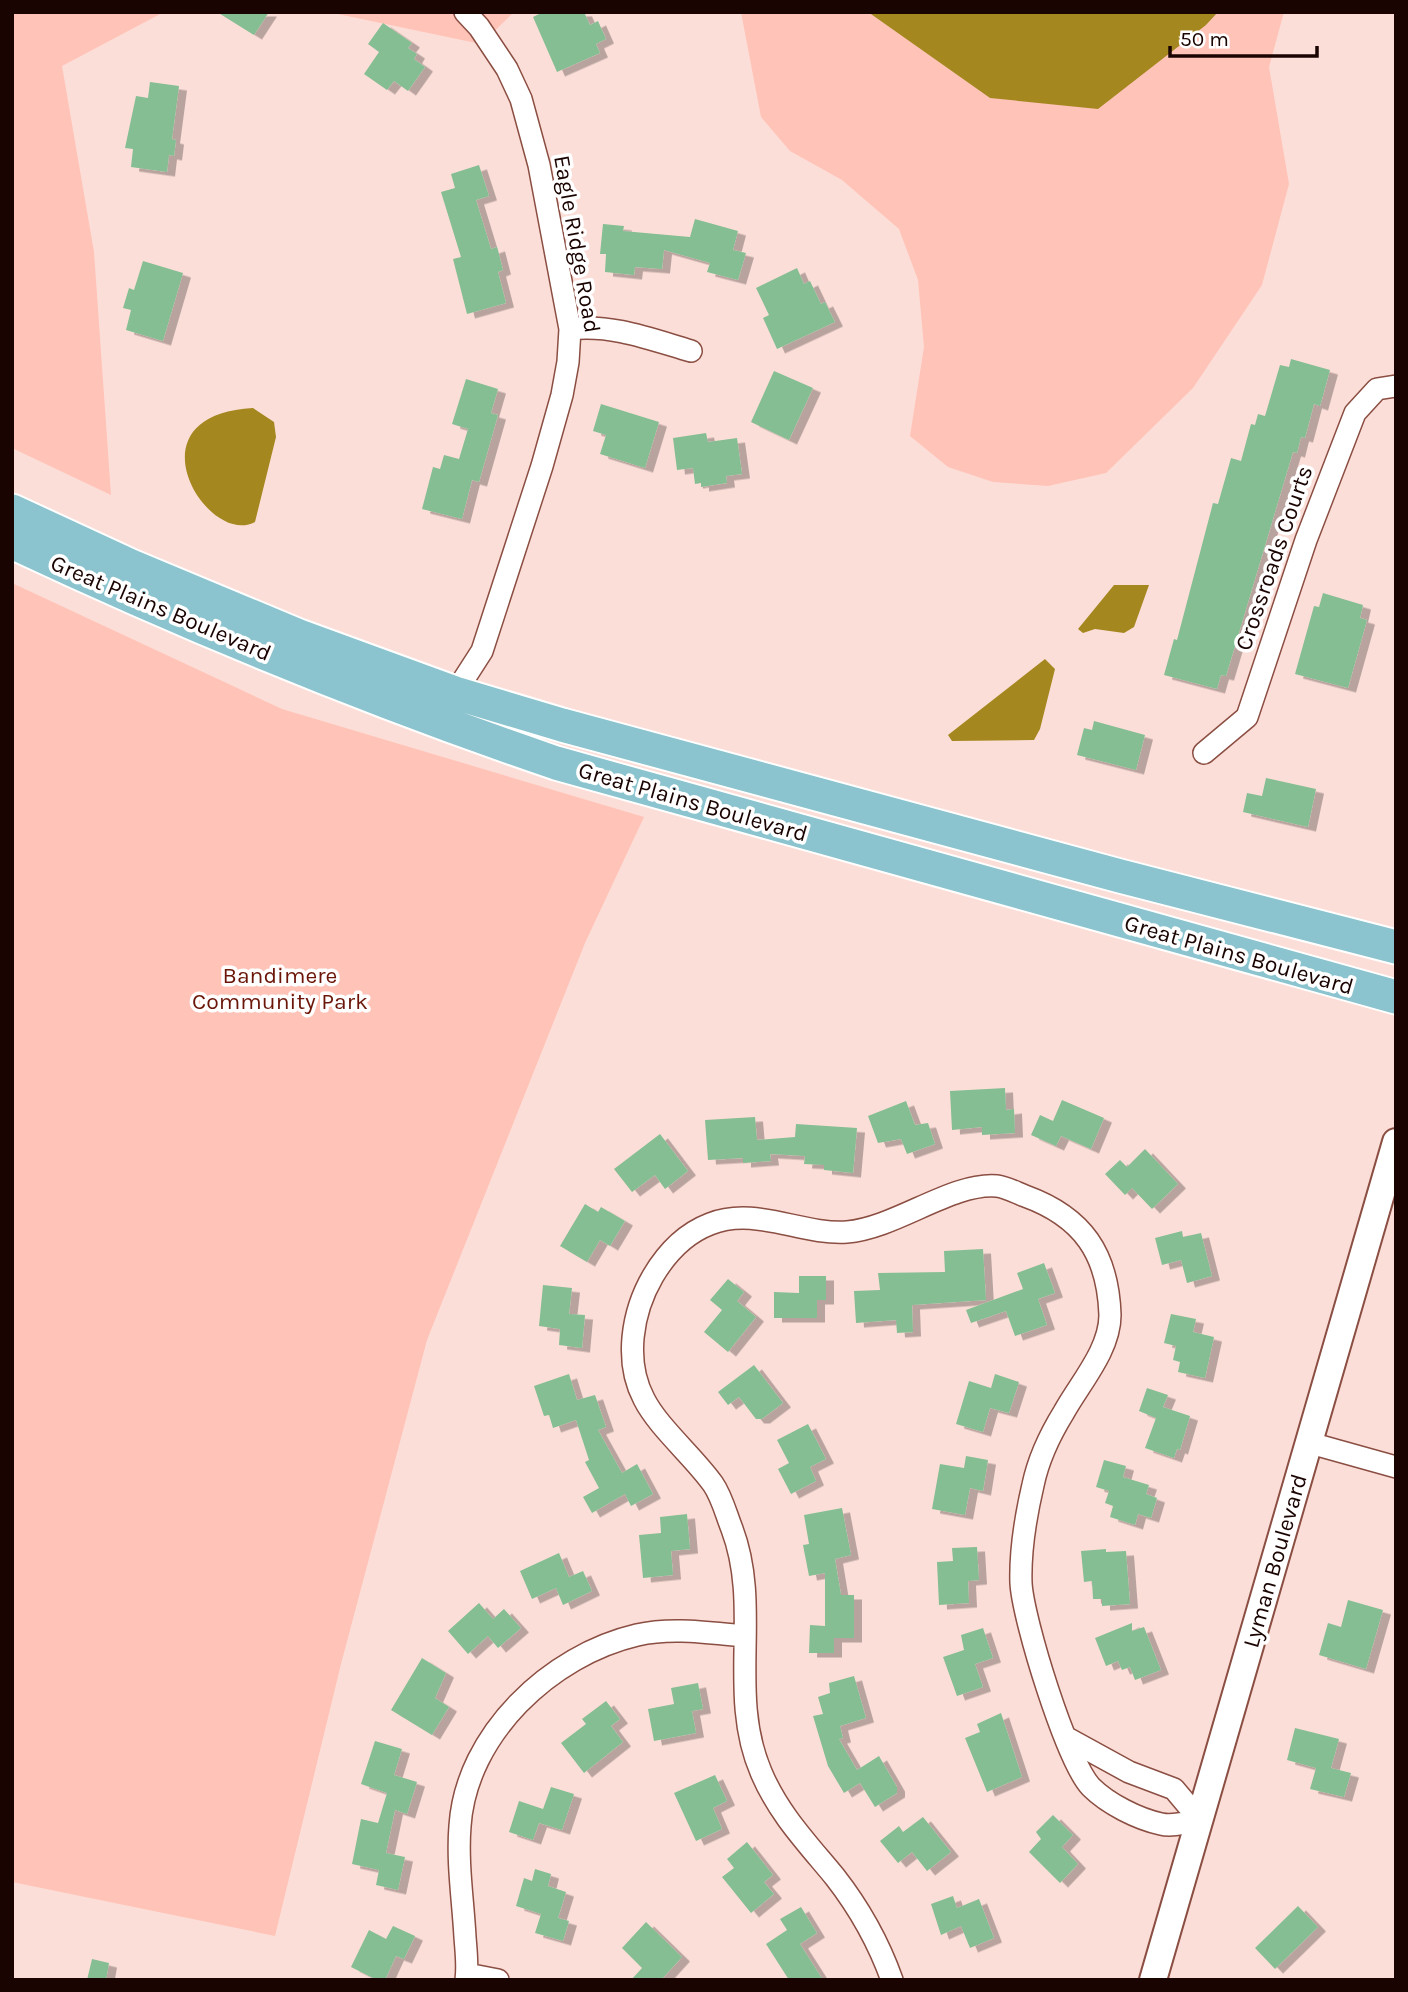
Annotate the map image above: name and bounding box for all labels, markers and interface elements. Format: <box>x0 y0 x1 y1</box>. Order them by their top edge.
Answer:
scale bar <box>1170 14 1317 58</box>
text: 50 m <box>1180 27 1229 51</box>
street label: Eagle Ridge Road <box>548 153 606 335</box>
street label: Crossroads Courts <box>1230 462 1318 654</box>
street label: Great Plains Boulevard <box>47 549 275 667</box>
street label: Great Plains Boulevard <box>575 756 811 848</box>
street label: Great Plains Boulevard <box>1121 909 1357 1001</box>
park label: Bandimere Community Park <box>192 962 368 1015</box>
street label: Lyman Boulevard <box>1237 1471 1313 1651</box>

